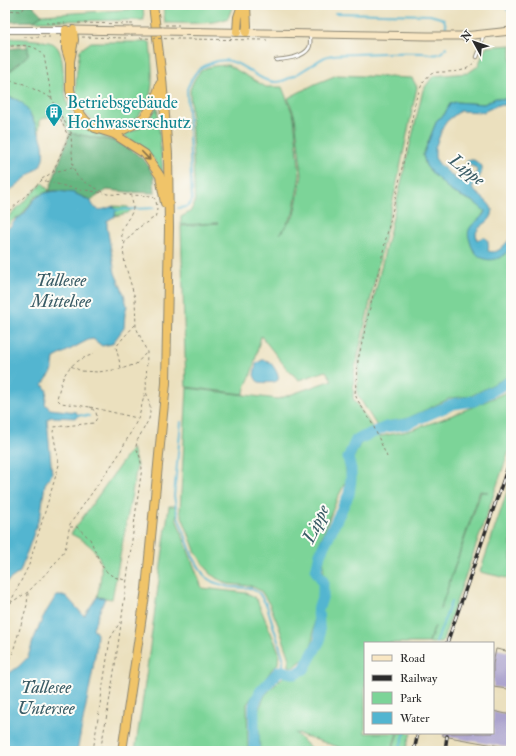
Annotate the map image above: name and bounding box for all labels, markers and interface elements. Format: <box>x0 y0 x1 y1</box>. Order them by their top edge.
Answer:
north arrow <box>454 22 494 62</box>
text: N <box>458 27 476 45</box>
place label: Betriebsgebäude Hochwasserschutz <box>67 92 191 133</box>
building icon: Betriebsgebäude Hochwasserschutz <box>44 102 64 127</box>
water label: Lippe <box>444 148 490 192</box>
one-way arrow <box>141 151 151 161</box>
water label: Tallesee Mittelsee <box>30 269 92 313</box>
water label: Lippe <box>297 500 335 548</box>
legend <box>364 642 494 734</box>
text: Road <box>400 651 425 666</box>
text: Railway <box>400 671 438 686</box>
water label: Tallesee Untersee <box>17 676 76 720</box>
text: Park <box>400 691 422 706</box>
text: Water <box>399 711 430 726</box>

